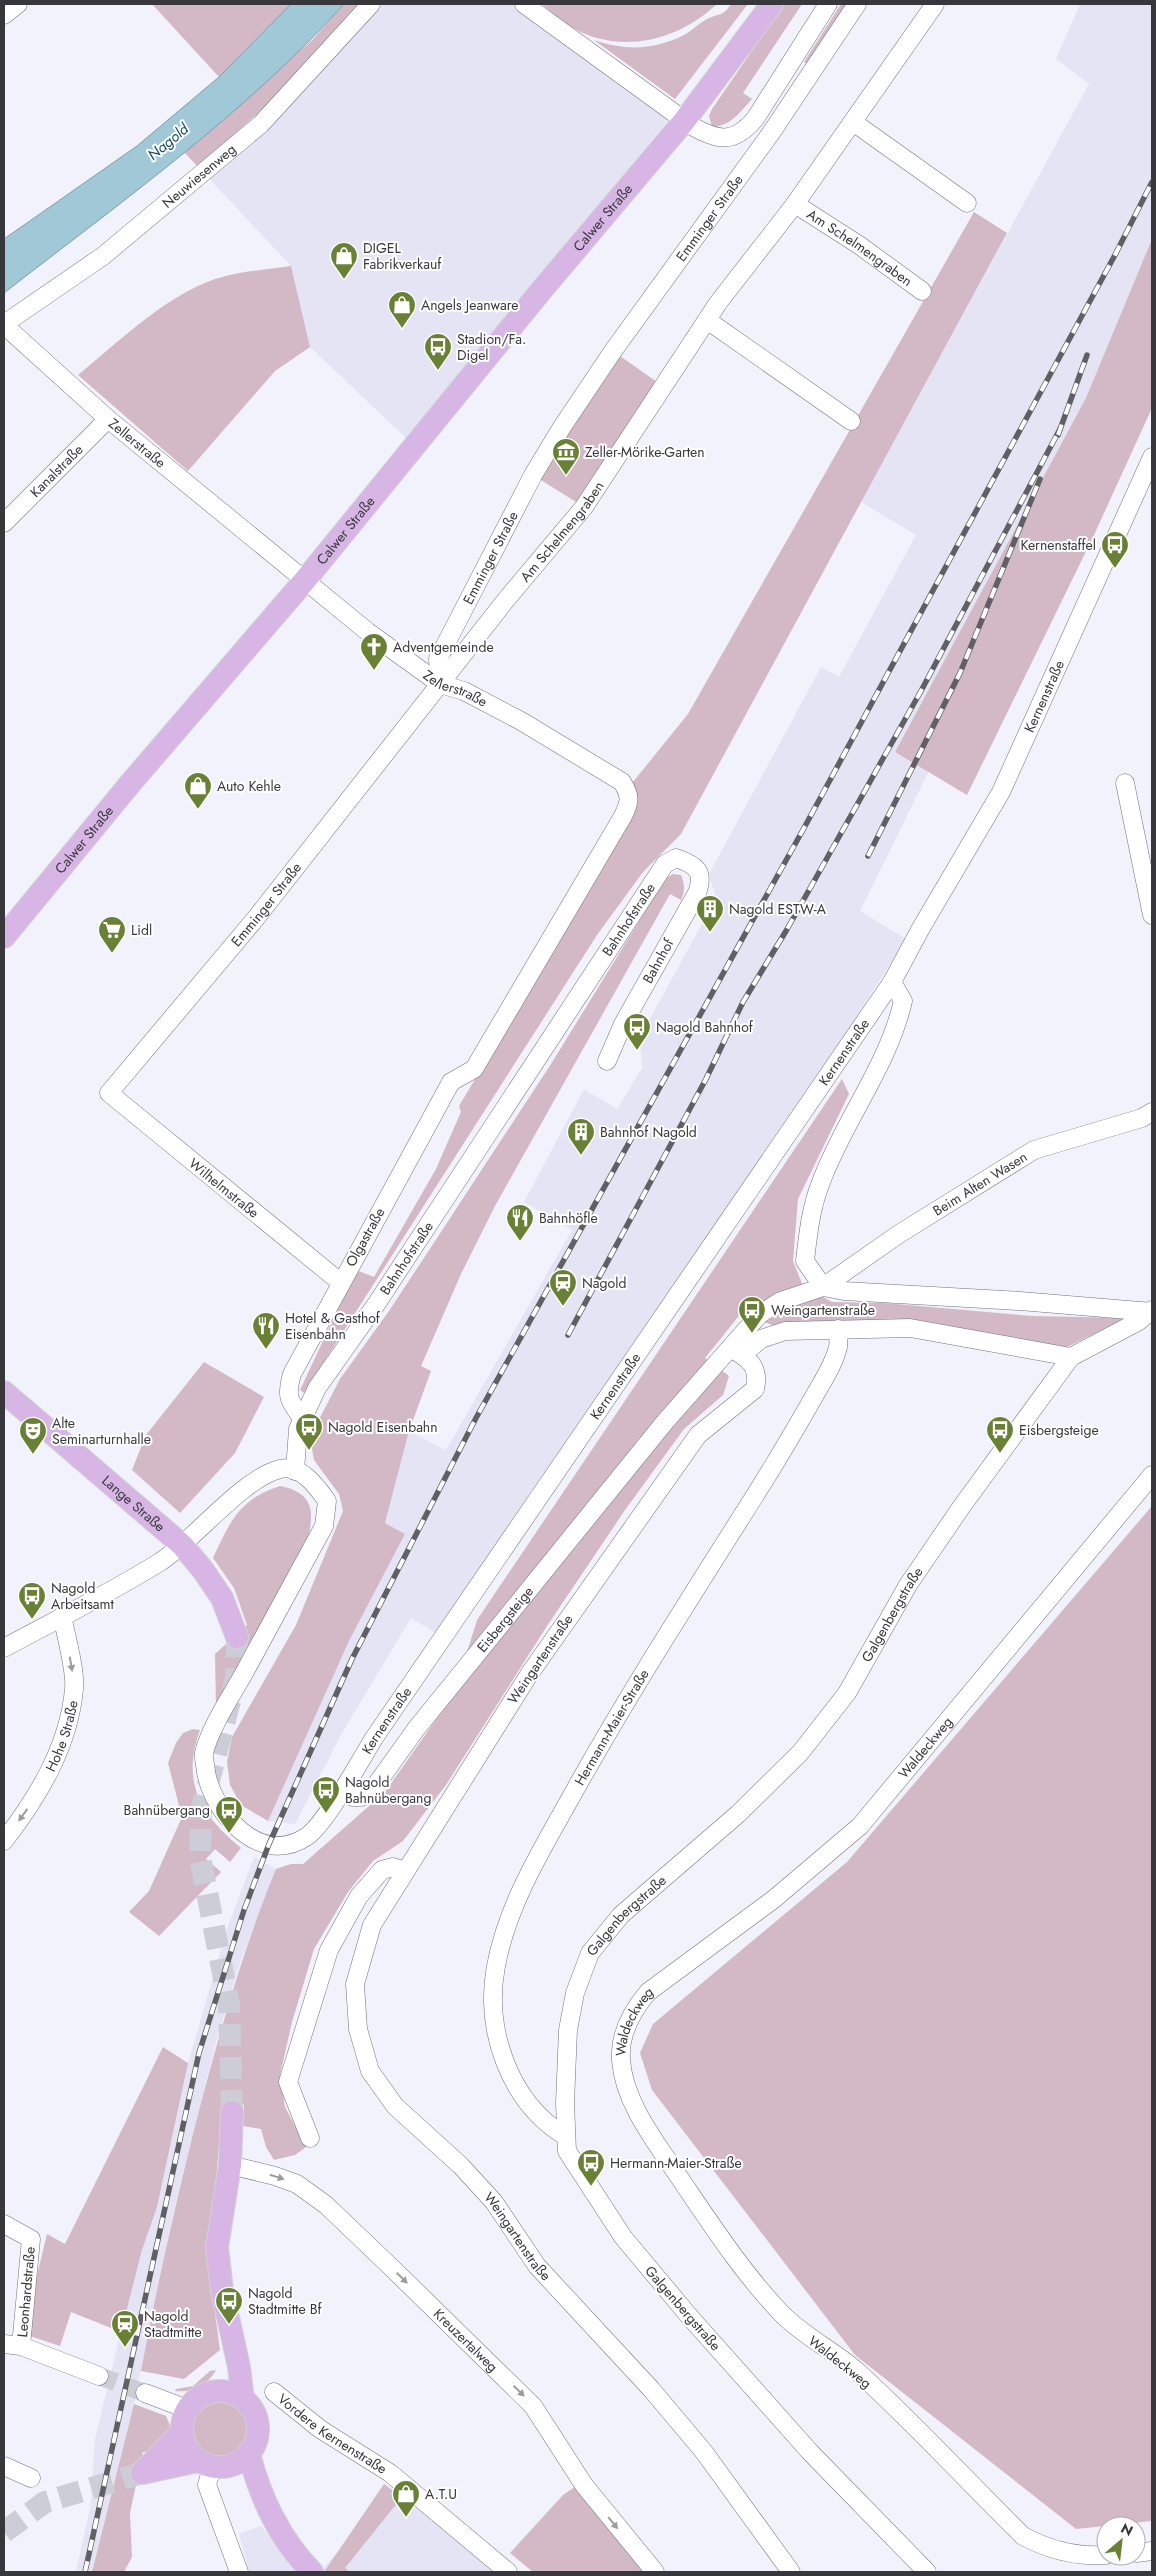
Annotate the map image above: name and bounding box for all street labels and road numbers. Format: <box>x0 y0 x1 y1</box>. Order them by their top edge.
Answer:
street label: Neuwiesenweg <box>158 139 240 213</box>
street label: Emminger Straße <box>671 171 748 265</box>
street label: Calwer Straße <box>568 179 637 256</box>
street label: Am Schelmengraben <box>803 204 917 291</box>
street label: Zellerstraße <box>104 413 170 472</box>
street label: Kanalstraße <box>25 440 87 502</box>
street label: Am Schelmengraben <box>515 477 608 586</box>
street label: Calwer Straße <box>312 492 379 569</box>
street label: Emminger Straße <box>458 508 523 608</box>
street label: Kernenstraße <box>1019 657 1069 736</box>
street label: Zellerstraße <box>419 665 491 712</box>
street label: Calwer Straße <box>50 801 118 878</box>
street label: Emminger Straße <box>226 858 306 951</box>
street label: Bahnhofstraße <box>597 879 660 960</box>
street label: Bahnhof <box>638 934 679 987</box>
street label: Kernenstraße <box>814 1015 874 1090</box>
street label: Beim Alten Wasen <box>929 1147 1031 1221</box>
street label: Wilhelmstraße <box>185 1153 263 1223</box>
street label: Olgastraße <box>341 1204 389 1270</box>
street label: Bahnhofstraße <box>375 1218 438 1299</box>
street label: Kernenstraße <box>585 1349 645 1424</box>
street label: Lange Straße <box>98 1471 170 1536</box>
street label: Galgenbergstraße <box>857 1563 928 1666</box>
street label: Eisbergsteige <box>472 1582 538 1657</box>
street label: Weingartenstraße <box>503 1610 577 1708</box>
street label: Hermann-Maier-Straße <box>570 1665 654 1789</box>
street label: Kernenstraße <box>357 1683 416 1758</box>
street label: Hohe Straße <box>41 1699 83 1775</box>
street label: Waldeckweg <box>894 1712 957 1783</box>
street label: Galgenbergstraße <box>582 1870 670 1960</box>
street label: Waldeckweg <box>611 1981 657 2057</box>
street label: Weingartenstraße <box>480 2188 556 2285</box>
street label: Leonhardstraße <box>12 2246 40 2338</box>
street label: Galgenbergstraße <box>640 2261 726 2355</box>
street label: Kreuzertalweg <box>429 2304 502 2376</box>
street label: Waldeckweg <box>804 2331 876 2393</box>
street label: Vordere Kernenstraße <box>274 2389 391 2479</box>

